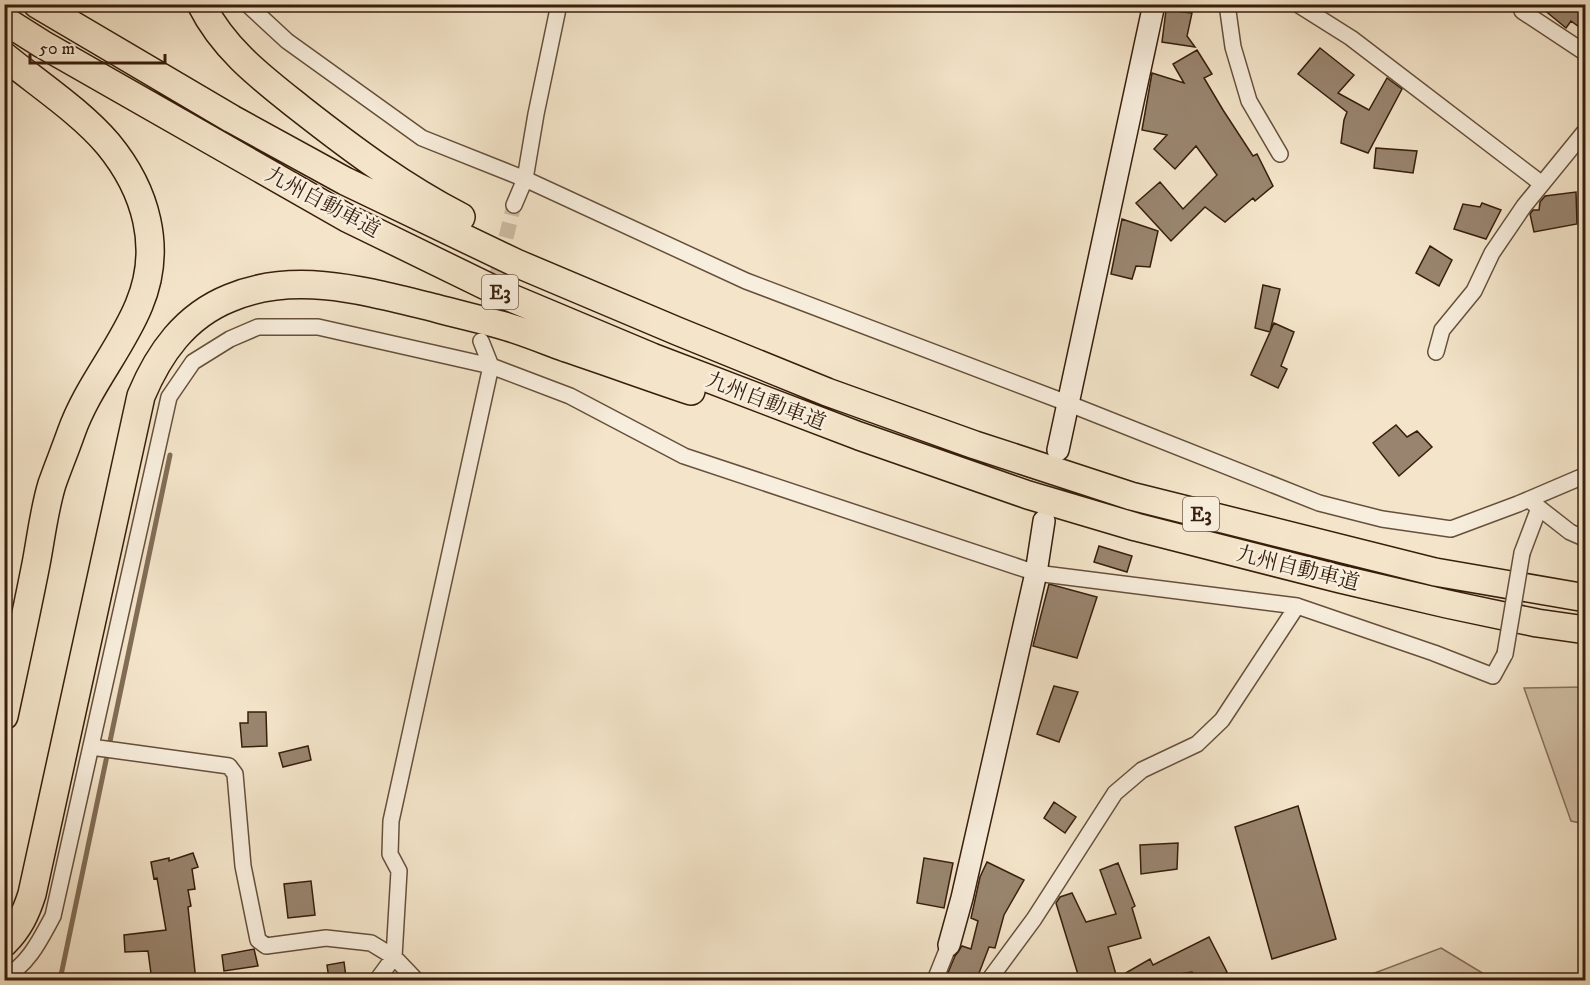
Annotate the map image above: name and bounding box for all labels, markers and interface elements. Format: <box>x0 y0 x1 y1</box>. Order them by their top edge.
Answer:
scale bar <box>30 27 165 65</box>
text: 50 m <box>39 38 75 60</box>
street label: 九州自動車道 <box>261 162 384 244</box>
road number: E3 <box>482 275 518 309</box>
street label: 九州自動車道 <box>702 367 829 437</box>
road number: E3 <box>1183 497 1219 531</box>
street label: 九州自動車道 <box>1233 541 1362 597</box>

